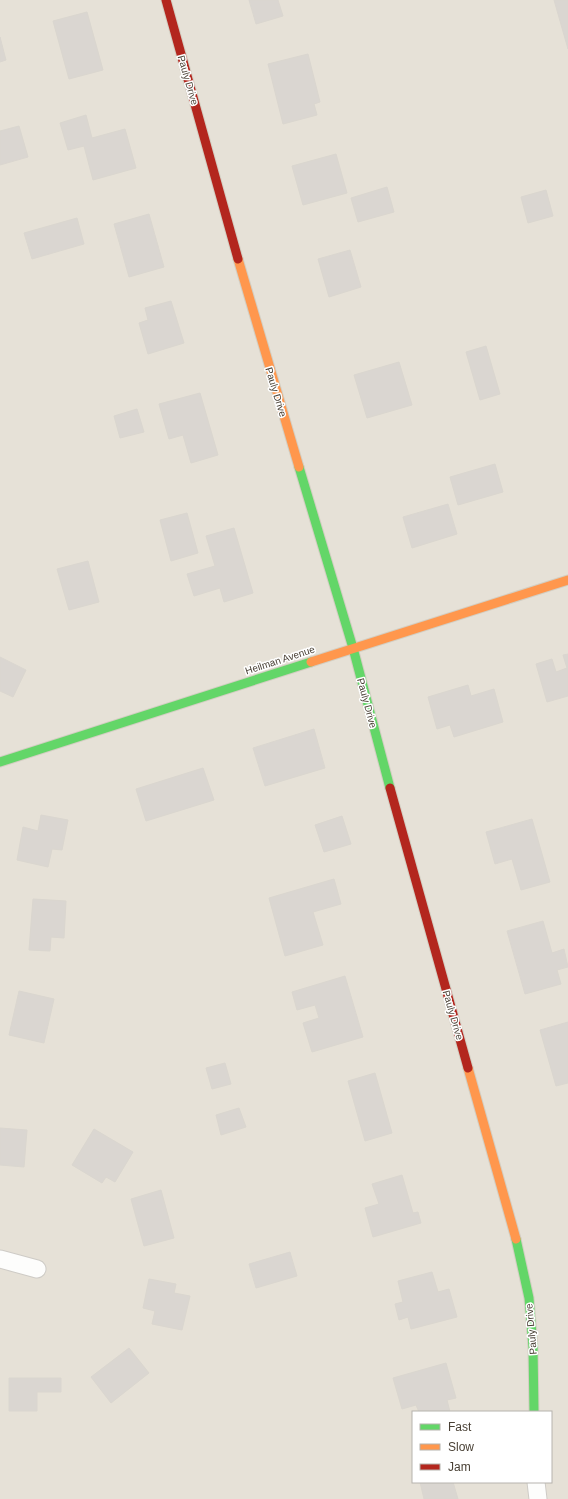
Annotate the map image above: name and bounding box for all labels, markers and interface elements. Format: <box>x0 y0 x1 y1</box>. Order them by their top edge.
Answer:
street label: Pauly Drive <box>176 54 200 107</box>
street label: Pauly Drive <box>263 366 289 418</box>
street label: Heilman Avenue <box>244 643 317 676</box>
street label: Pauly Drive <box>355 677 379 730</box>
street label: Pauly Drive <box>441 989 465 1042</box>
street label: Pauly Drive <box>523 1303 539 1355</box>
legend <box>412 1411 552 1483</box>
text: Fast <box>448 1420 472 1434</box>
text: Slow <box>448 1440 474 1454</box>
text: Jam <box>448 1460 471 1474</box>

